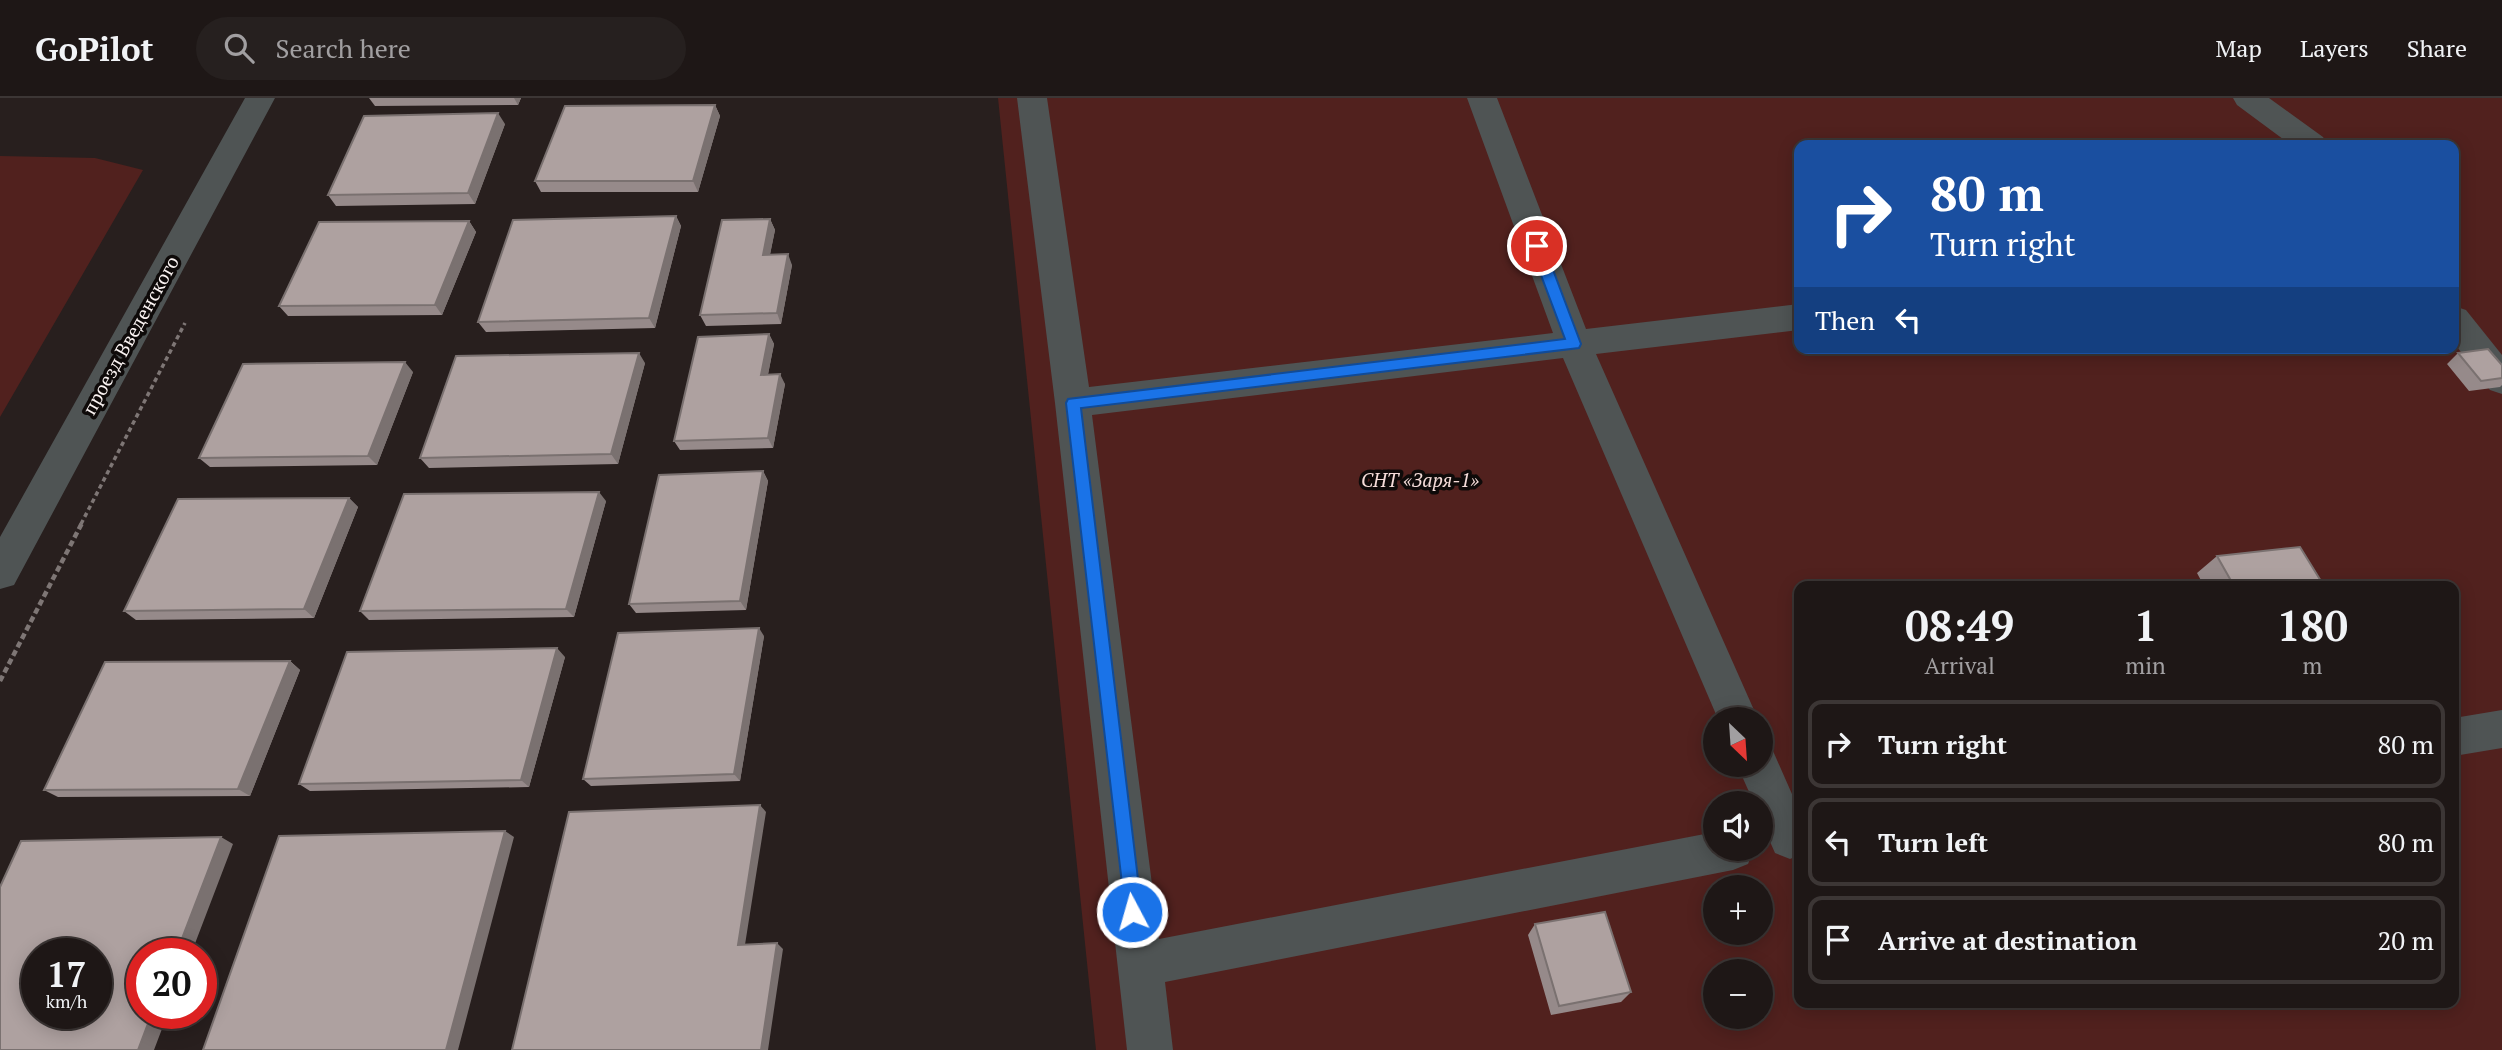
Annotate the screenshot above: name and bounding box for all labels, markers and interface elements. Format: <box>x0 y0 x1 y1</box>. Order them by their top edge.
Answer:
search box <box>196 17 686 80</box>
text: GoPilot <box>35 27 154 70</box>
icon: search <box>220 29 258 67</box>
text: Search here <box>276 31 411 65</box>
text: Map <box>2215 32 2262 64</box>
text: Layers <box>2300 32 2369 64</box>
text: Share <box>2407 32 2467 64</box>
text: 80 m <box>1930 160 2044 225</box>
icon: right <box>1815 168 1906 259</box>
pin <box>1507 216 1567 276</box>
text: Turn right <box>1930 223 2076 265</box>
icon: arrive <box>1518 227 1556 265</box>
street label: проезд Введенского <box>76 251 184 419</box>
icon: left <box>1889 301 1927 339</box>
text: Then <box>1815 303 1875 337</box>
park label: СНТ «Заря-1» <box>1361 467 1479 492</box>
text: 08:49 <box>1905 597 2014 653</box>
text: 1 <box>2134 597 2157 653</box>
text: 180 <box>2277 597 2348 653</box>
text: Arrival <box>1924 650 1995 681</box>
text: min <box>2125 650 2166 681</box>
text: m <box>2302 650 2322 681</box>
north arrow <box>1703 707 1773 777</box>
map controls <box>1703 707 1773 1029</box>
icon: right <box>1819 725 1857 763</box>
text: Turn right <box>1878 727 2007 761</box>
text: 80 m <box>2378 727 2434 761</box>
button: sound <box>1703 791 1773 861</box>
icon: left <box>1819 823 1857 861</box>
text: Turn left <box>1878 825 1988 859</box>
text: 80 m <box>2378 825 2434 859</box>
position arrow <box>1095 875 1169 949</box>
button: + <box>1703 875 1773 945</box>
icon: arrive <box>1819 921 1857 959</box>
text: Arrive at destination <box>1878 923 2137 957</box>
text: 20 m <box>2378 923 2434 957</box>
speed limit sign: 20 <box>126 938 217 1029</box>
text: 17 <box>47 951 86 997</box>
button: − <box>1703 959 1773 1029</box>
text: km/h <box>46 989 87 1013</box>

